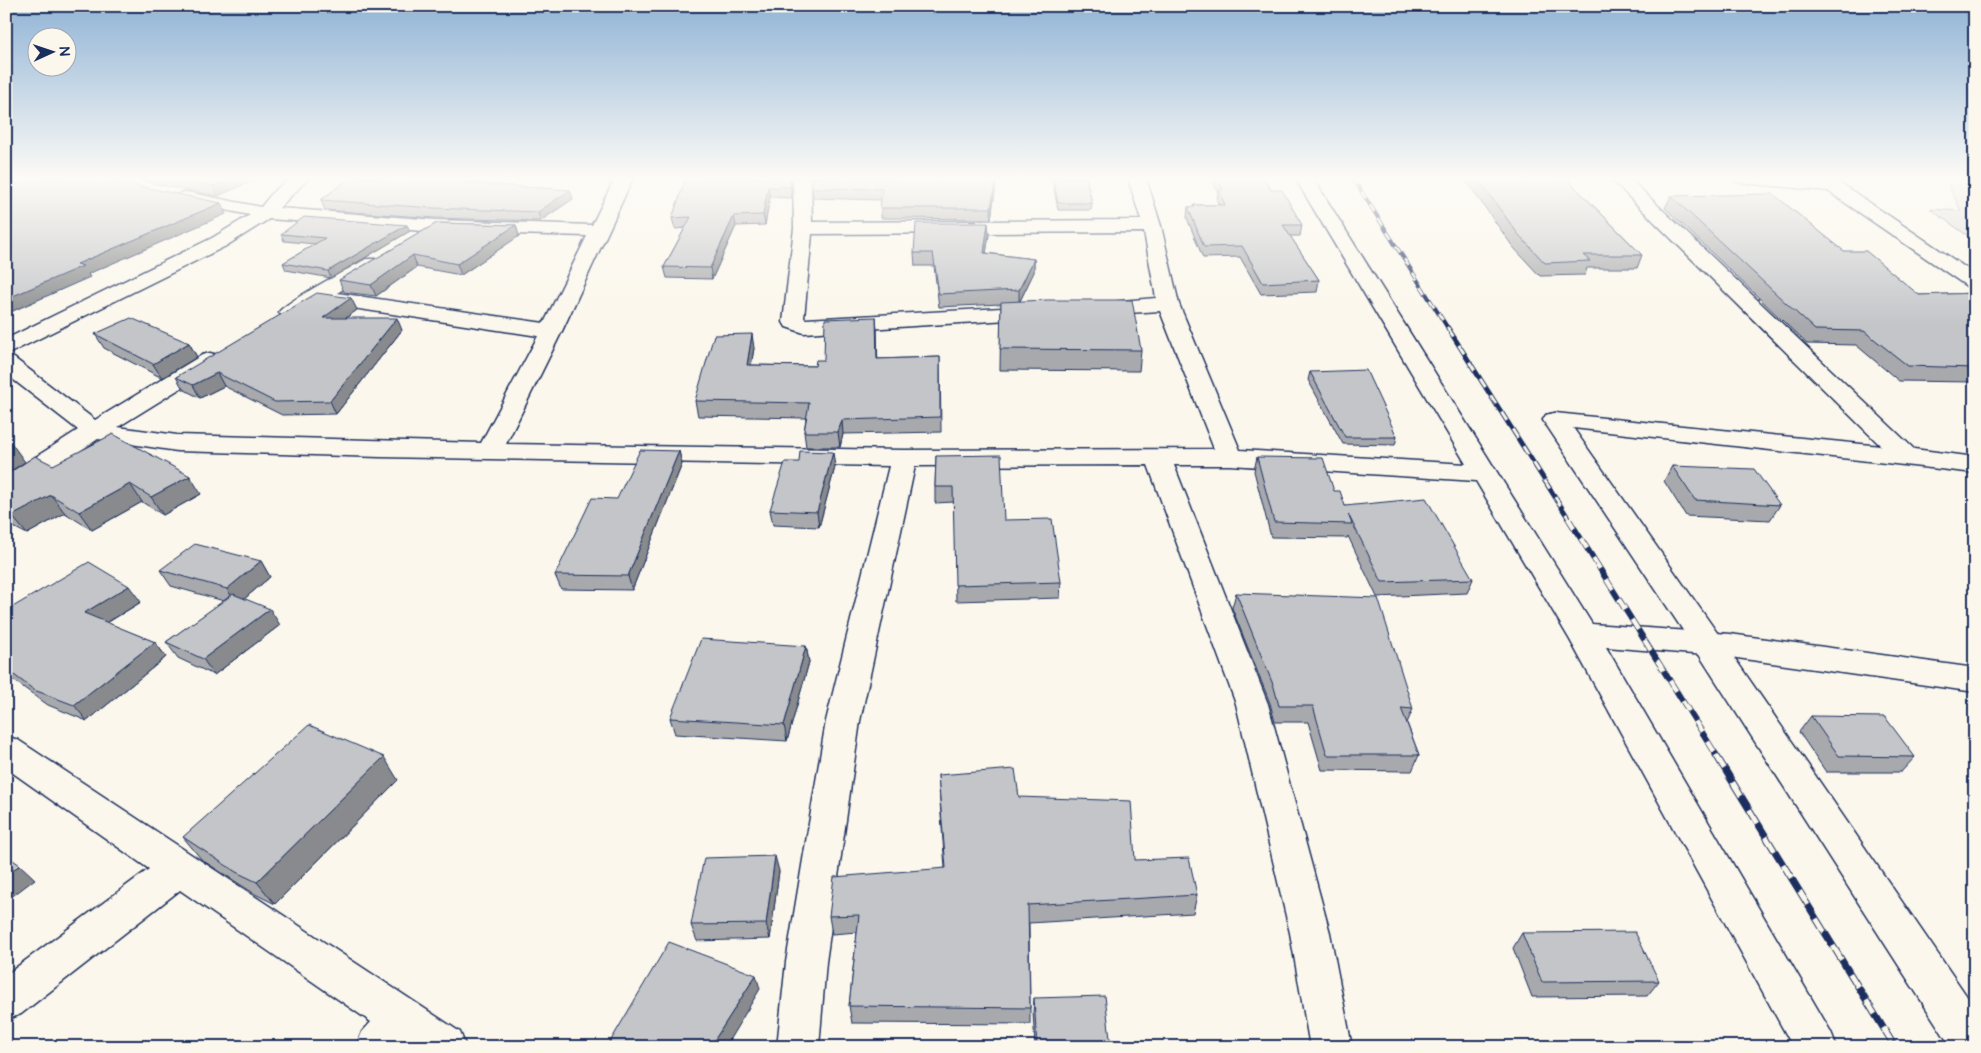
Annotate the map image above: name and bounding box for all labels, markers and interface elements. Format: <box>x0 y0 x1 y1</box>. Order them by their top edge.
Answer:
north arrow <box>28 28 78 78</box>
text: N <box>54 46 74 56</box>

